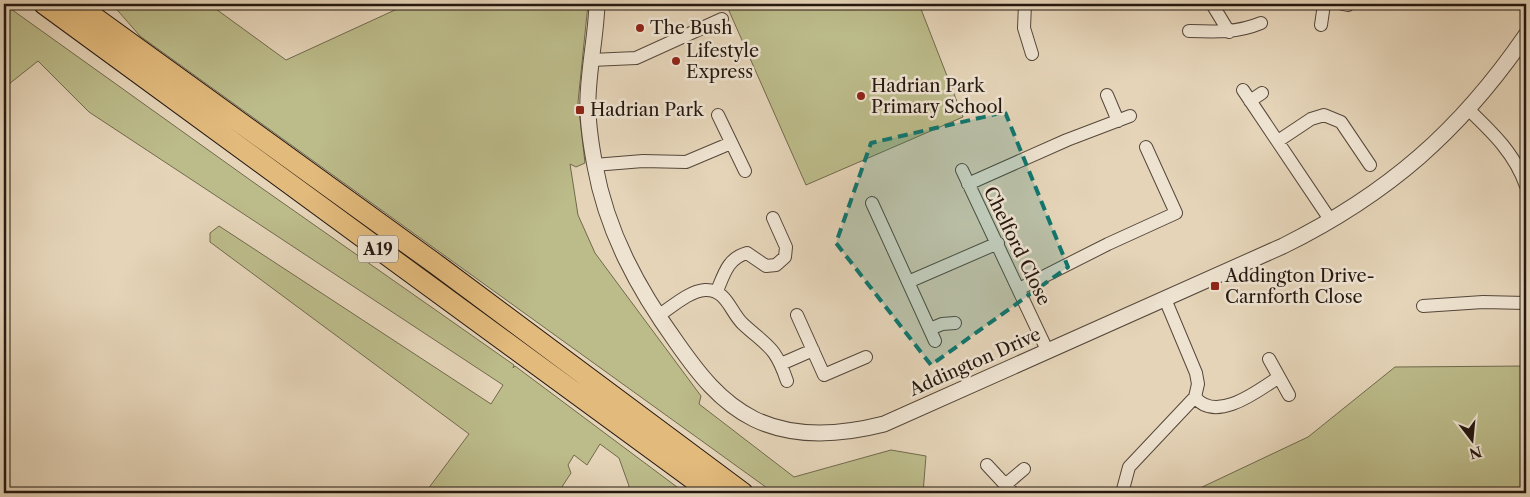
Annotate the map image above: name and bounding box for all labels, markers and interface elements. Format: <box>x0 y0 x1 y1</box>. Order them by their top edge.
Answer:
place label: The Bush <box>650 17 732 39</box>
marker: The Bush <box>634 22 646 34</box>
place label: Lifestyle Express <box>686 40 759 83</box>
marker: Lifestyle Express <box>670 55 682 67</box>
place label: Hadrian Park Primary School <box>871 75 1003 118</box>
marker: Hadrian Park Primary School <box>855 90 867 102</box>
place label: Hadrian Park <box>590 99 705 121</box>
marker: Hadrian Park <box>574 104 586 116</box>
street label: Chelford Close <box>979 183 1055 309</box>
road number: A19 <box>358 235 398 262</box>
place label: Addington Drive- Carnforth Close <box>1224 265 1375 308</box>
marker: Addington Drive- Carnforth Close <box>1209 280 1221 292</box>
street label: Addington Drive <box>905 323 1044 401</box>
north arrow <box>1448 414 1498 464</box>
text: N <box>1467 442 1484 463</box>

